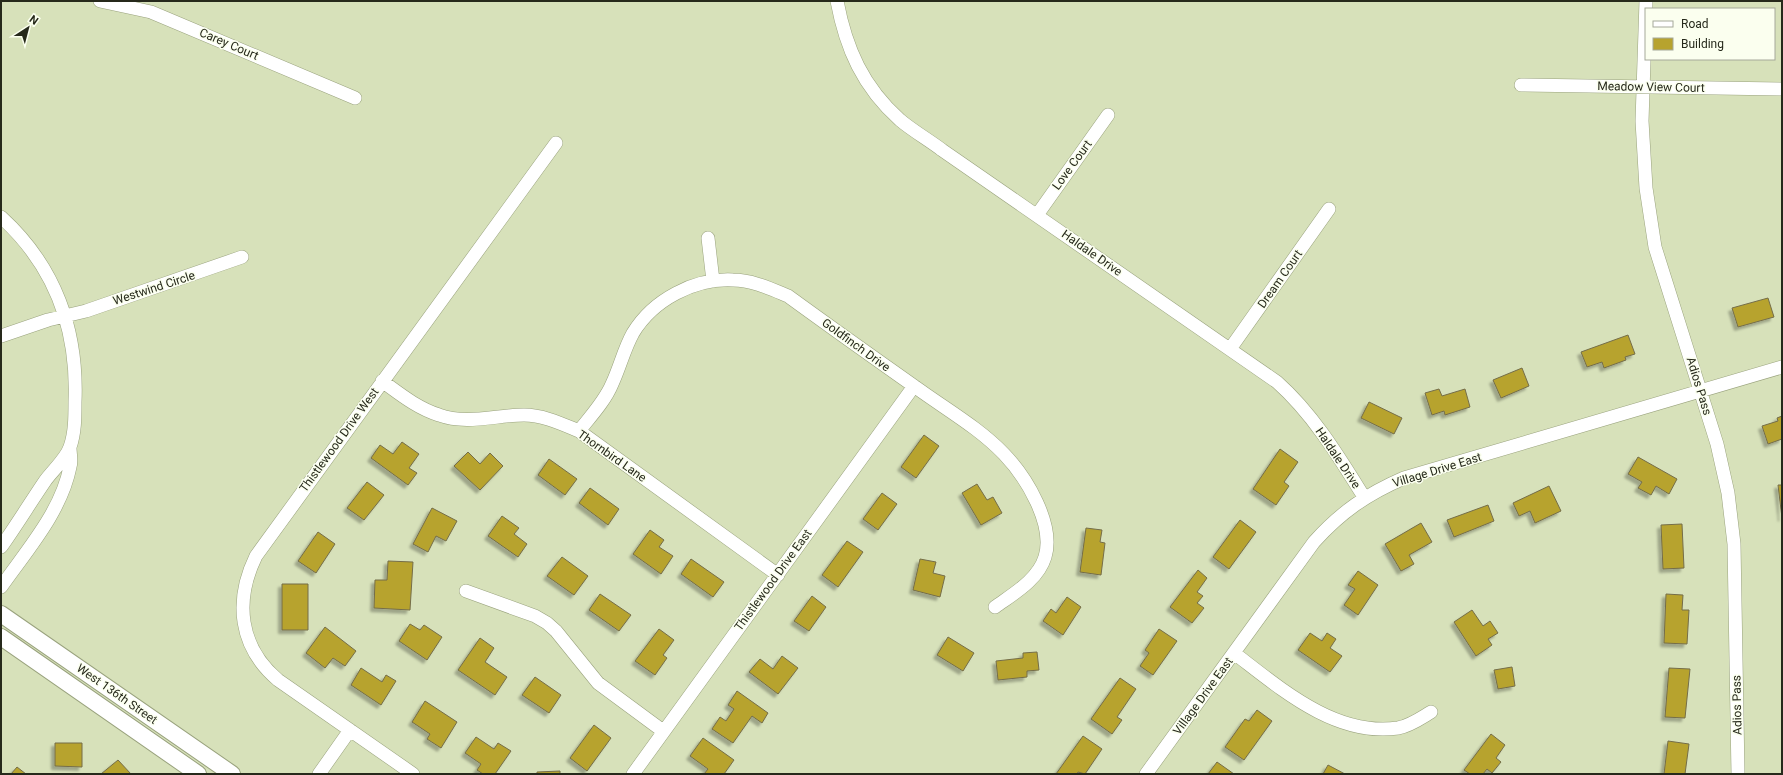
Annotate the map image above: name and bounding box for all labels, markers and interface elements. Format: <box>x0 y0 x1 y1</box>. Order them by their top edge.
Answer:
north arrow <box>8 8 48 48</box>
legend <box>1645 8 1775 60</box>
text: N <box>27 13 41 28</box>
text: Road <box>1681 17 1709 31</box>
street label: Carey Court <box>197 25 261 63</box>
text: Building <box>1681 37 1724 51</box>
street label: Meadow View Court <box>1597 79 1705 95</box>
street label: Love Court <box>1049 137 1095 193</box>
street label: Haldale Drive <box>1059 227 1125 279</box>
street label: Dream Court <box>1255 247 1305 311</box>
street label: Westwind Circle <box>111 268 197 308</box>
street label: Goldfinch Drive <box>819 316 893 374</box>
street label: Adios Pass <box>1684 355 1714 417</box>
street label: Thistlewood Drive West <box>296 385 382 495</box>
street label: Haldale Drive <box>1312 425 1364 491</box>
street label: Thornbird Lane <box>575 427 649 485</box>
street label: Village Drive East <box>1391 450 1483 490</box>
street label: Thistlewood Drive East <box>731 527 815 633</box>
street label: Village Drive East <box>1170 654 1236 737</box>
street label: West 136th Street <box>74 661 160 727</box>
street label: Adios Pass <box>1729 675 1745 735</box>

